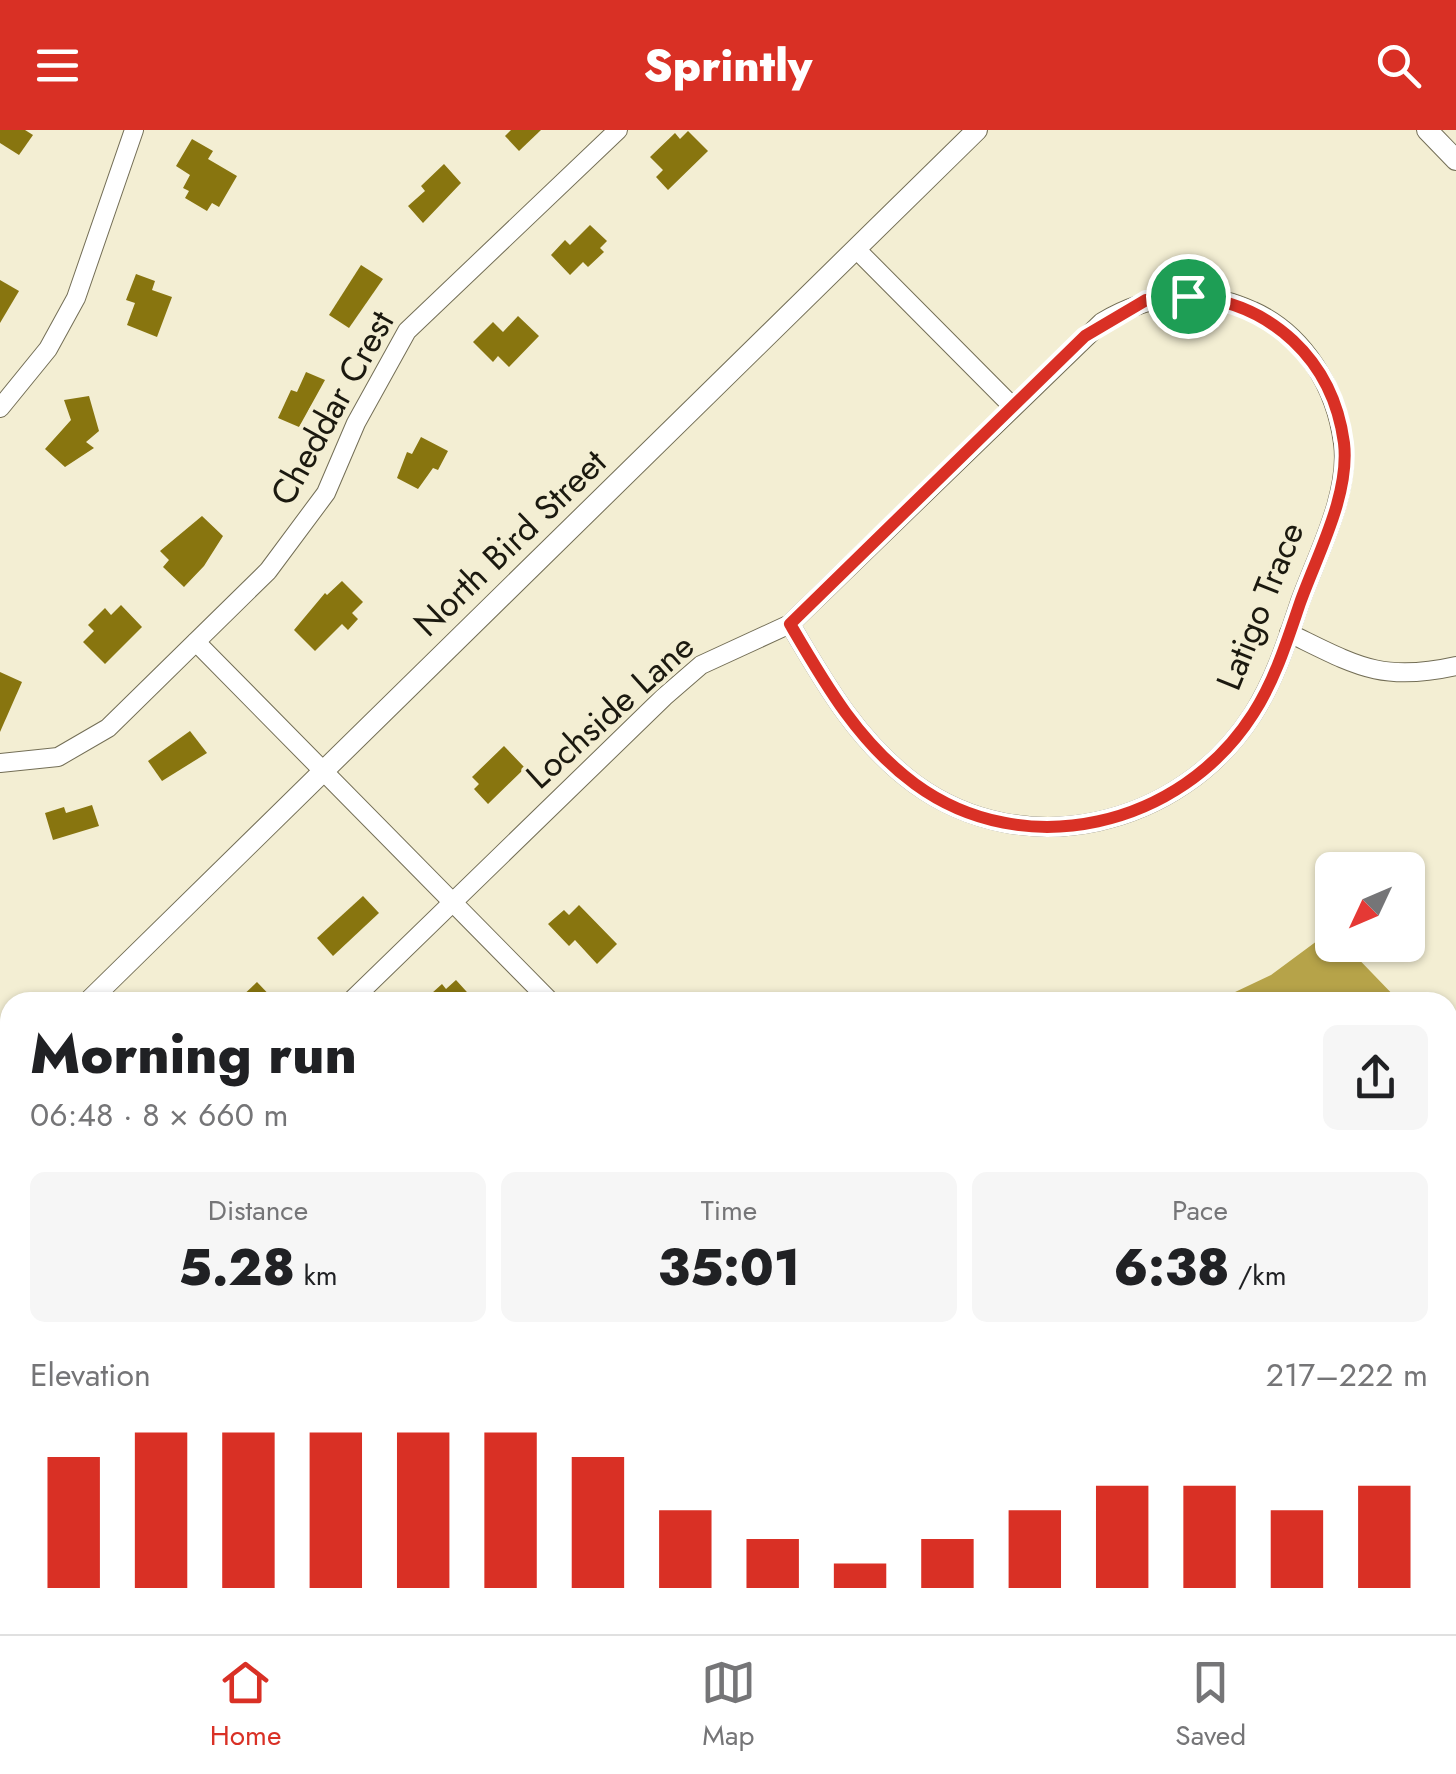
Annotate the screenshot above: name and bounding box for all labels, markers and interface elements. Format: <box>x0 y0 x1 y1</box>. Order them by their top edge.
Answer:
text: Sprintly <box>644 33 812 98</box>
icon: menu <box>30 38 85 93</box>
icon: search <box>1371 38 1426 93</box>
pin <box>1146 254 1231 339</box>
icon: arrive <box>1161 269 1216 324</box>
street label: Cheddar Crest <box>258 301 406 514</box>
street label: North Bird Street <box>403 438 618 648</box>
street label: Latigo Trace <box>1204 515 1316 697</box>
street label: Lochside Lane <box>515 622 705 800</box>
north arrow <box>1315 852 1425 962</box>
map controls <box>1315 852 1425 962</box>
text: Morning run <box>30 1014 357 1094</box>
button: share <box>1323 1025 1428 1130</box>
text: 06:48 · 8 × 660 m <box>30 1092 289 1138</box>
text: Distance <box>208 1190 308 1231</box>
text: Time <box>701 1190 757 1231</box>
text: Pace <box>1172 1190 1228 1231</box>
text: 5.28 <box>178 1231 295 1304</box>
text: 35:01 <box>658 1231 800 1304</box>
text: 6:38 <box>1114 1231 1230 1304</box>
text: km <box>295 1255 338 1296</box>
text: /km <box>1230 1255 1286 1296</box>
text: Elevation <box>30 1352 151 1398</box>
text: 217–222 m <box>1266 1352 1428 1398</box>
tab: Home <box>210 1655 281 1756</box>
tab: Map <box>701 1655 756 1756</box>
tab: Saved <box>1175 1655 1246 1756</box>

